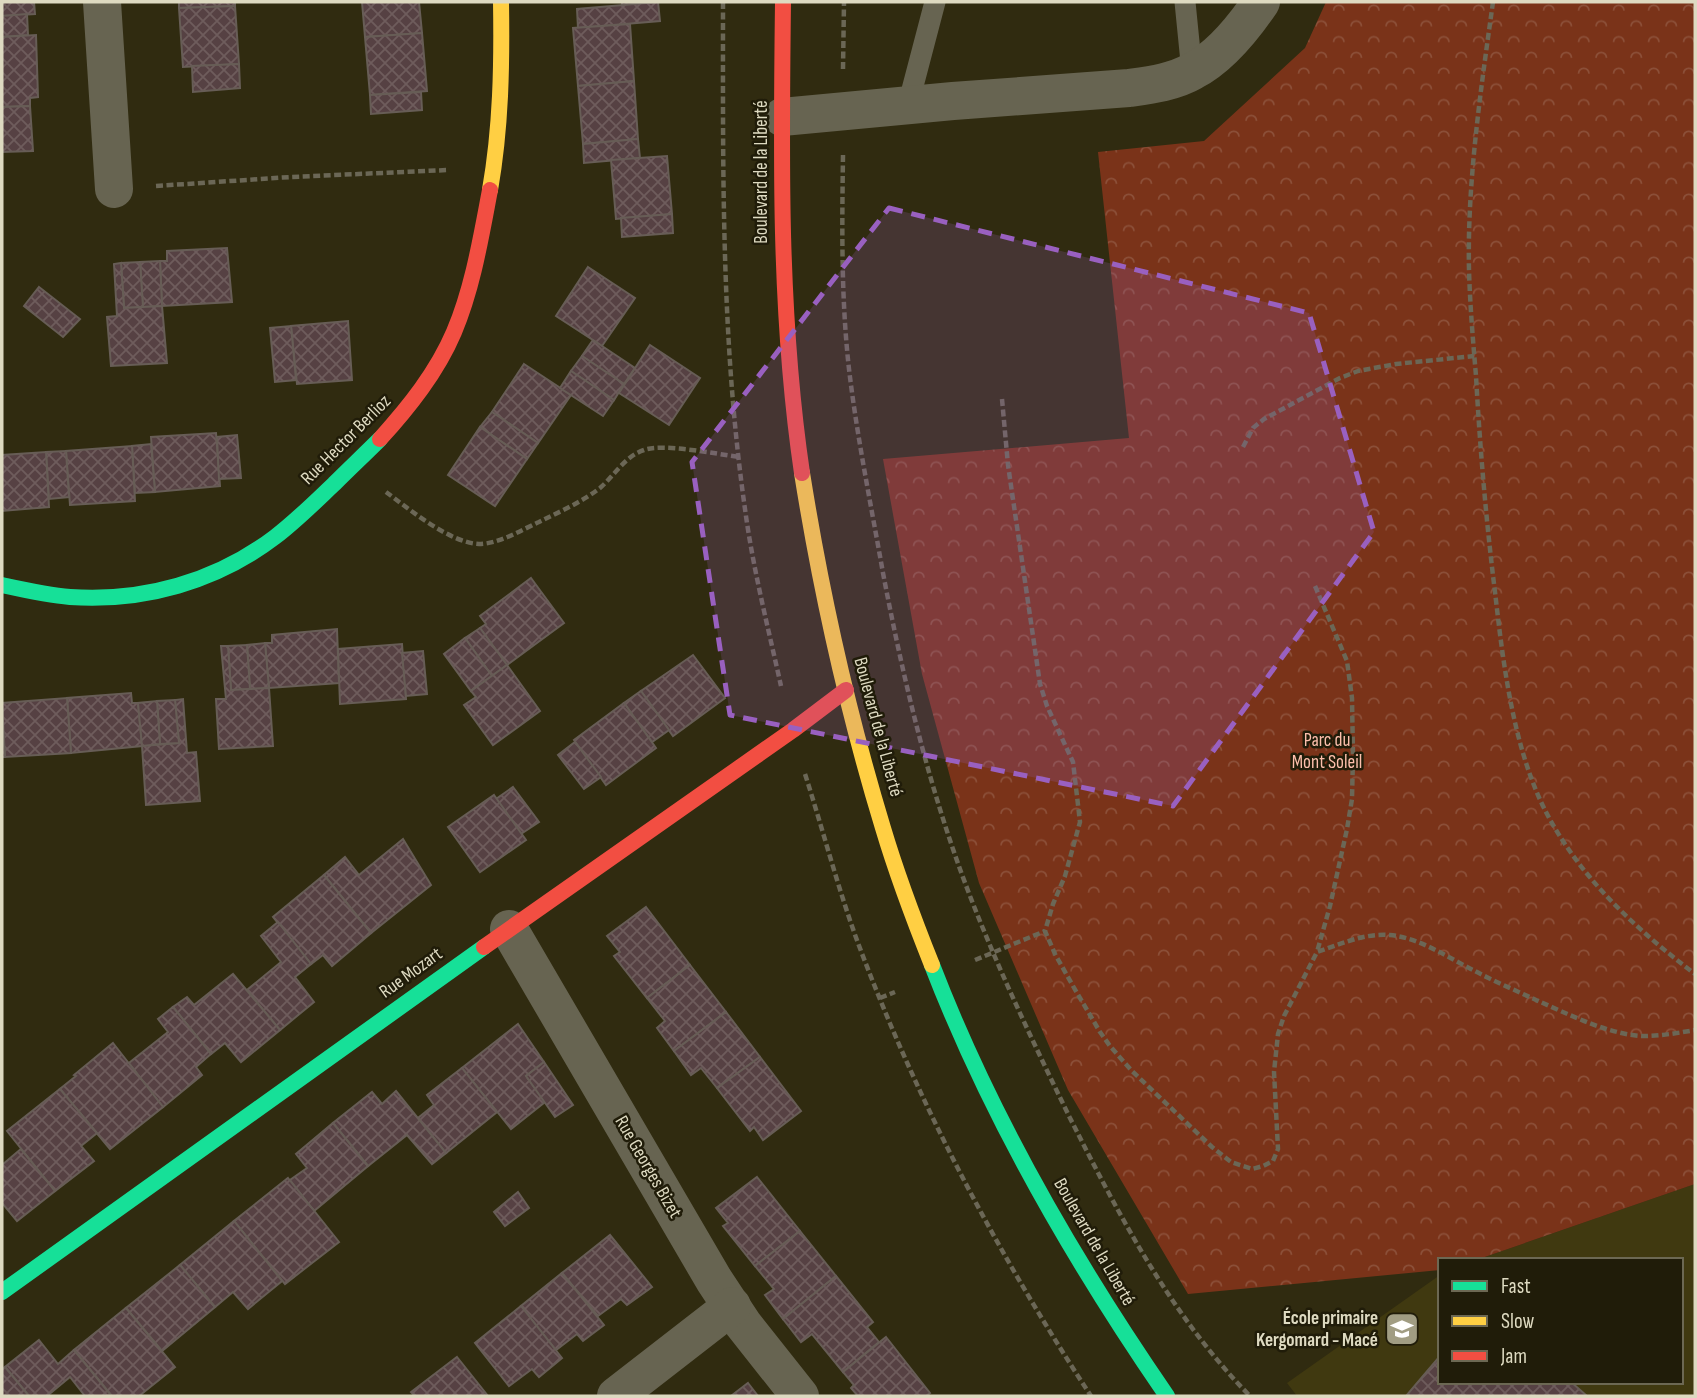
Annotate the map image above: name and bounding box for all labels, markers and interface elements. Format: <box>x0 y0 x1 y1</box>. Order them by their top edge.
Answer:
street label: Boulevard de la Liberté <box>750 100 773 244</box>
street label: Rue Hector Berlioz <box>296 390 396 490</box>
street label: Boulevard de la Liberté <box>848 655 908 799</box>
park label: Parc du Mont Soleil <box>1292 729 1362 774</box>
street label: Rue Mozart <box>375 942 447 1003</box>
street label: Rue Georges Bizet <box>609 1112 687 1222</box>
street label: Boulevard de la Liberté <box>1048 1174 1140 1310</box>
legend <box>1438 1258 1683 1384</box>
text: Fast <box>1501 1274 1531 1299</box>
place label: École primaire Kergomard - Macé <box>1256 1307 1378 1352</box>
text: Slow <box>1501 1309 1535 1334</box>
school or university icon: École primaire Kergomard - Macé <box>1383 1310 1421 1348</box>
text: Jam <box>1500 1344 1527 1369</box>

